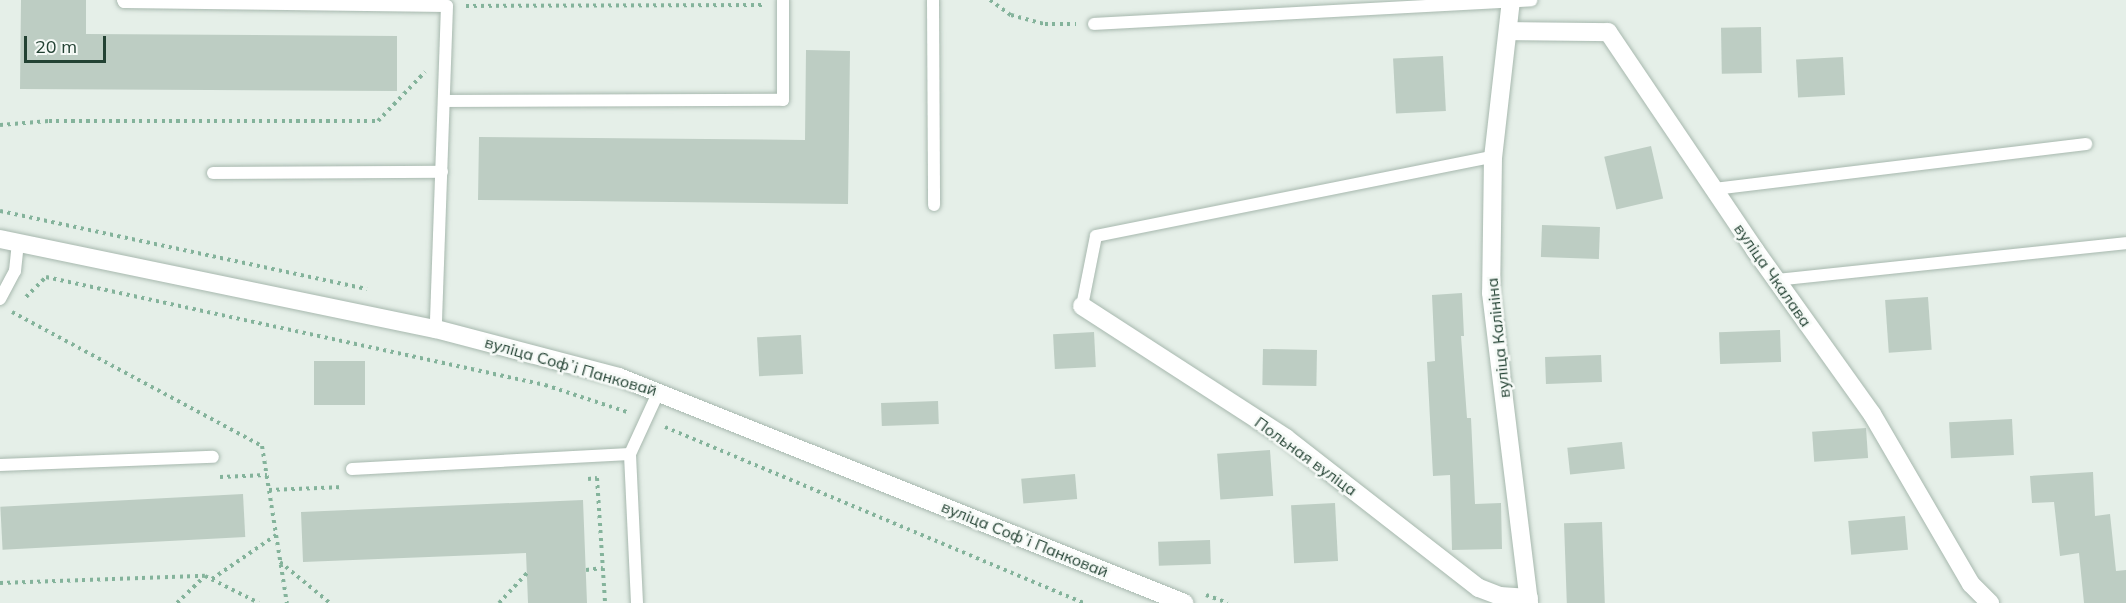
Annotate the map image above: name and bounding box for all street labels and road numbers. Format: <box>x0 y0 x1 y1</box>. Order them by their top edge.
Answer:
street label: вуліца Чкалава <box>1730 220 1816 330</box>
street label: вуліца Калініна <box>1482 277 1514 399</box>
street label: вуліца Софʼі Панковай <box>483 332 659 400</box>
street label: Польная вуліца <box>1251 412 1361 500</box>
street label: вуліца Софʼі Панковай <box>939 497 1111 581</box>

